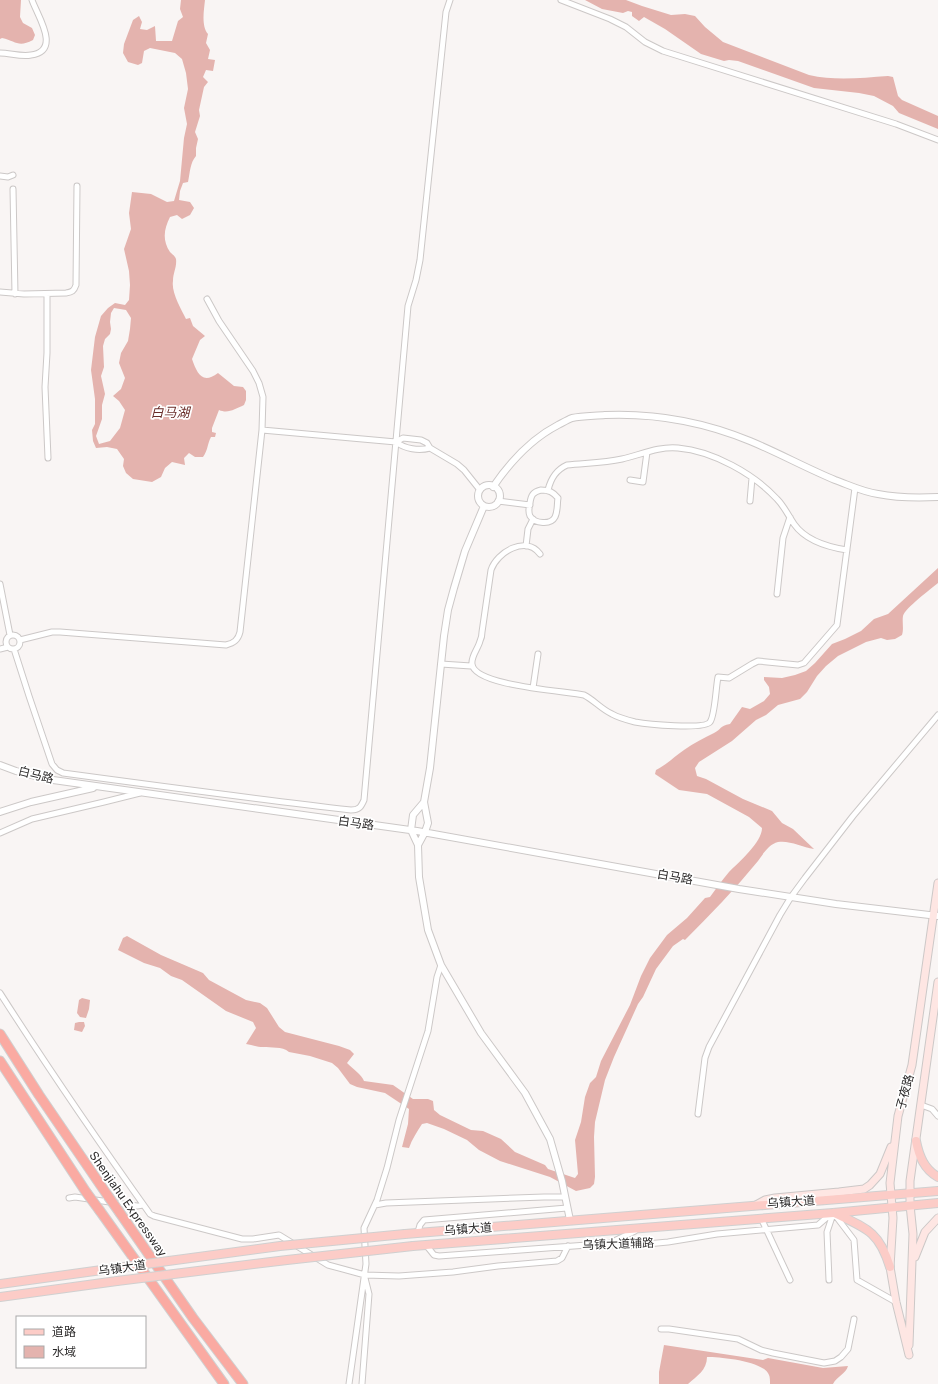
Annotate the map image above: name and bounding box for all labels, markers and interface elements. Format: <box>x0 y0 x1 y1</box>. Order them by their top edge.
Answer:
water label: 白马湖 <box>150 405 191 420</box>
street label: 白马路 <box>17 764 55 786</box>
street label: 白马路 <box>337 814 375 832</box>
street label: 白马路 <box>656 867 694 887</box>
street label: 子夜路 <box>894 1073 916 1111</box>
street label: Shenjiahu Expressway <box>86 1149 170 1260</box>
street label: 乌镇大道 <box>767 1193 815 1211</box>
street label: 乌镇大道 <box>444 1220 492 1238</box>
street label: 乌镇大道辅路 <box>582 1236 654 1252</box>
street label: 乌镇大道 <box>97 1258 147 1278</box>
legend <box>16 1316 146 1368</box>
text: 道路 <box>52 1325 76 1339</box>
text: 水域 <box>52 1345 76 1359</box>

